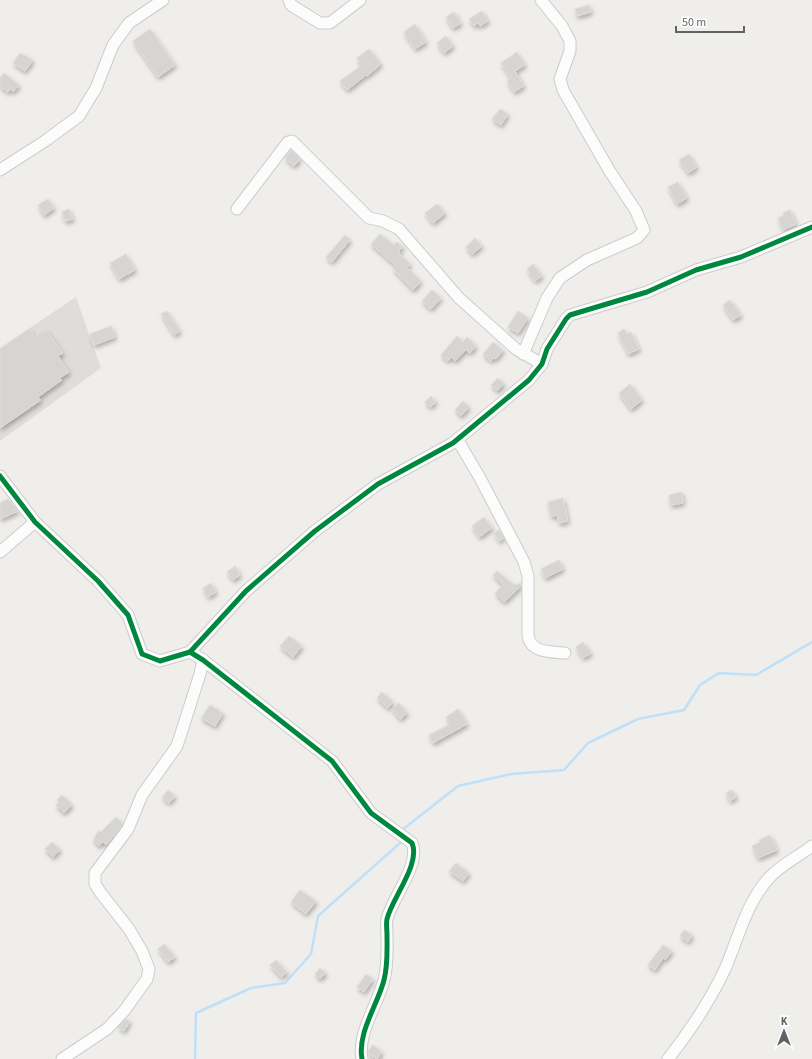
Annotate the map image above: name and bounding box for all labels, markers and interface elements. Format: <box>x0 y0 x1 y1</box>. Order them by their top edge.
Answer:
scale bar <box>676 8 744 34</box>
text: 50 m <box>682 14 706 31</box>
north arrow <box>764 1011 804 1051</box>
text: K <box>781 1014 788 1029</box>

